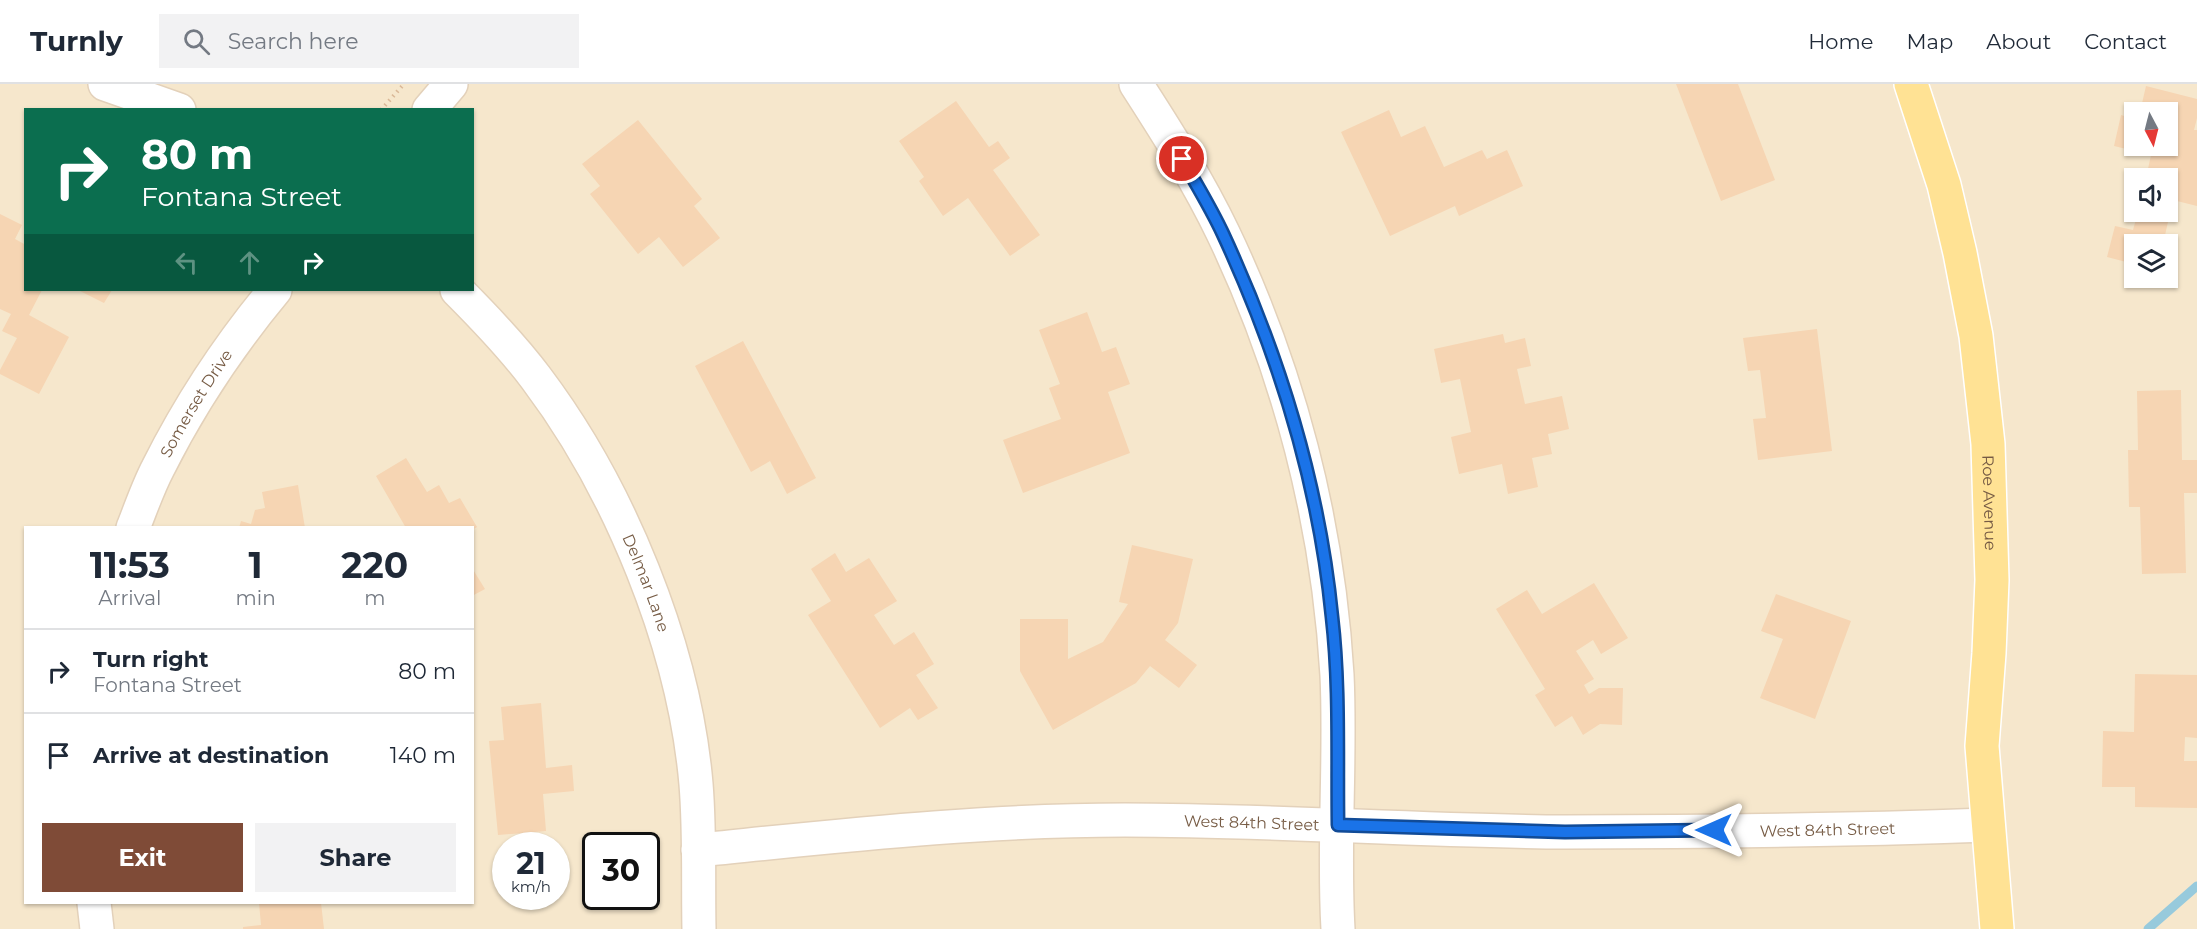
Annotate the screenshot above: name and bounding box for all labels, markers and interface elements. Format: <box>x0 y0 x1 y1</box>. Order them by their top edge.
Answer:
search box <box>159 14 579 68</box>
text: Turnly <box>30 24 123 58</box>
icon: search <box>180 25 213 58</box>
text: Search here <box>228 28 359 55</box>
text: Home <box>1808 29 1873 54</box>
text: Map <box>1906 29 1953 54</box>
text: About <box>1986 29 2051 54</box>
text: Contact <box>2084 29 2167 54</box>
north arrow <box>2124 102 2178 156</box>
map controls <box>2124 102 2178 288</box>
text: 80 m <box>141 128 253 180</box>
icon: right <box>42 132 120 210</box>
pin <box>1156 133 1207 184</box>
icon: arrive <box>1165 142 1198 175</box>
button: sound <box>2124 168 2178 222</box>
text: Fontana Street <box>141 180 342 213</box>
button: layers <box>2124 234 2178 288</box>
icon: left <box>170 246 203 279</box>
icon: ahead <box>233 246 266 279</box>
icon: right <box>296 246 329 279</box>
street label: Somerset Drive <box>156 346 236 461</box>
street label: Roe Avenue <box>1978 454 2000 551</box>
street label: Delmar Lane <box>618 531 673 635</box>
text: 11:53 <box>90 543 170 587</box>
text: 1 <box>249 543 263 587</box>
text: 220 <box>341 543 408 587</box>
text: Arrival <box>98 586 161 610</box>
text: min <box>236 586 276 610</box>
text: m <box>364 586 385 610</box>
text: Turn right <box>93 646 208 673</box>
icon: right <box>42 655 75 688</box>
text: 80 m <box>398 658 456 685</box>
text: Fontana Street <box>93 673 242 697</box>
icon: arrive <box>42 739 75 772</box>
text: Arrive at destination <box>93 742 329 769</box>
text: 140 m <box>390 742 456 769</box>
position arrow <box>1682 798 1746 862</box>
street label: West 84th Street <box>1184 812 1320 835</box>
street label: West 84th Street <box>1760 819 1896 841</box>
button: Exit <box>42 823 243 892</box>
button: Share <box>255 823 456 892</box>
speed limit sign: 30 <box>582 832 660 910</box>
text: 21 <box>516 845 546 882</box>
text: km/h <box>511 877 551 896</box>

